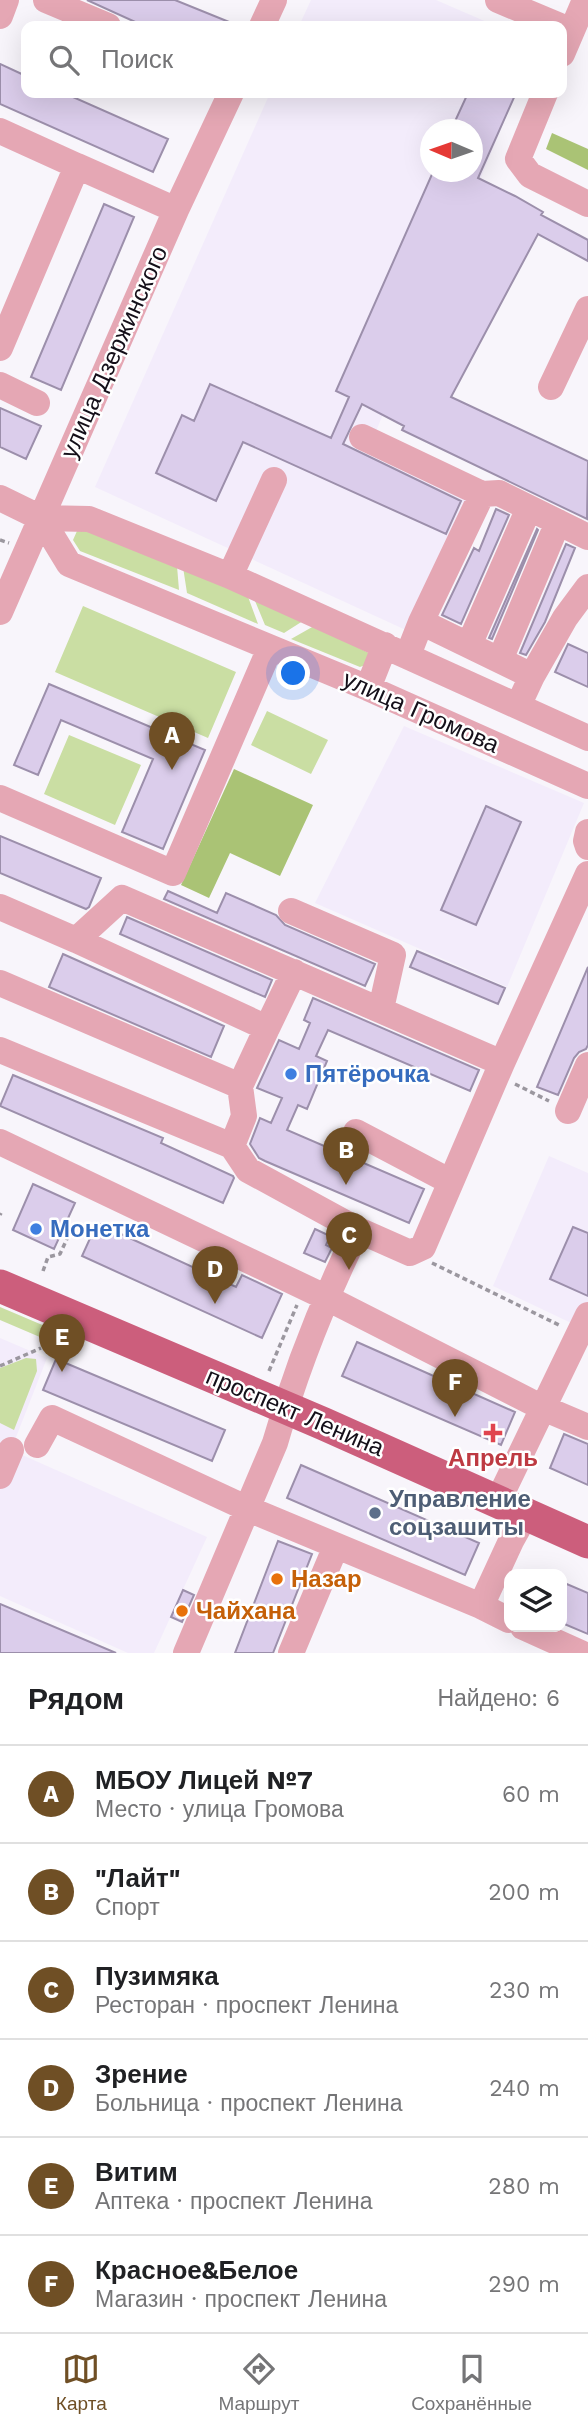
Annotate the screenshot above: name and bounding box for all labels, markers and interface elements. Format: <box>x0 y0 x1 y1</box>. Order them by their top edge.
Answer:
search box <box>21 21 567 98</box>
icon: search <box>45 41 83 79</box>
text: Поиск <box>101 44 173 74</box>
north arrow <box>420 119 483 182</box>
street label: улица Дзержинского <box>55 242 173 462</box>
your location <box>276 656 310 690</box>
street label: улица Громова <box>338 665 504 759</box>
pin: A <box>149 712 195 770</box>
place label: Пятёрочка <box>305 1060 430 1088</box>
marker: Пятёрочка <box>283 1066 299 1082</box>
pin: B <box>323 1127 369 1185</box>
pin: C <box>326 1212 372 1270</box>
place label: Монетка <box>50 1215 150 1243</box>
marker: Монетка <box>28 1221 44 1237</box>
pin: D <box>192 1246 238 1304</box>
pin: E <box>39 1314 85 1372</box>
pin: F <box>432 1359 478 1417</box>
street label: проспект Ленина <box>202 1362 389 1462</box>
marker: Апрель <box>485 1425 501 1441</box>
place label: Апрель <box>448 1444 538 1472</box>
place label: Управление соцзашиты <box>389 1485 531 1541</box>
marker: Управление соцзашиты <box>367 1505 383 1521</box>
place label: Назар <box>291 1565 362 1593</box>
map controls <box>504 1569 567 1632</box>
button: layers <box>504 1569 567 1632</box>
marker: Назар <box>269 1571 285 1587</box>
place label: Чайхана <box>196 1597 296 1625</box>
marker: Чайхана <box>174 1603 190 1619</box>
text: Рядом <box>28 1681 124 1716</box>
text: Найдено: 6 <box>437 1685 560 1712</box>
text: МБОУ Лицей №7 <box>95 1765 313 1795</box>
text: A <box>43 1781 59 1808</box>
text: 60 m <box>502 1781 560 1808</box>
text: Место · улица Громова <box>95 1796 344 1823</box>
text: "Лайт" <box>95 1863 180 1893</box>
text: B <box>43 1879 59 1906</box>
text: 200 m <box>488 1879 560 1906</box>
text: Спорт <box>95 1894 160 1921</box>
text: Пузимяка <box>95 1961 219 1991</box>
text: C <box>43 1977 59 2004</box>
text: 230 m <box>489 1977 560 2004</box>
text: Ресторан · проспект Ленина <box>95 1992 398 2019</box>
text: Зрение <box>95 2059 188 2089</box>
text: D <box>43 2075 59 2102</box>
text: 240 m <box>489 2075 560 2102</box>
text: Больница · проспект Ленина <box>95 2090 403 2117</box>
text: Витим <box>95 2157 178 2187</box>
text: E <box>44 2173 58 2200</box>
text: 280 m <box>488 2173 560 2200</box>
text: Аптека · проспект Ленина <box>95 2188 373 2215</box>
text: Красное&Белое <box>95 2255 298 2285</box>
text: F <box>44 2271 58 2298</box>
text: 290 m <box>488 2271 560 2298</box>
text: Магазин · проспект Ленина <box>95 2286 387 2313</box>
tab: Карта <box>56 2350 107 2415</box>
tab: Маршрут <box>218 2350 299 2415</box>
tab: Сохранённые <box>411 2350 532 2415</box>

